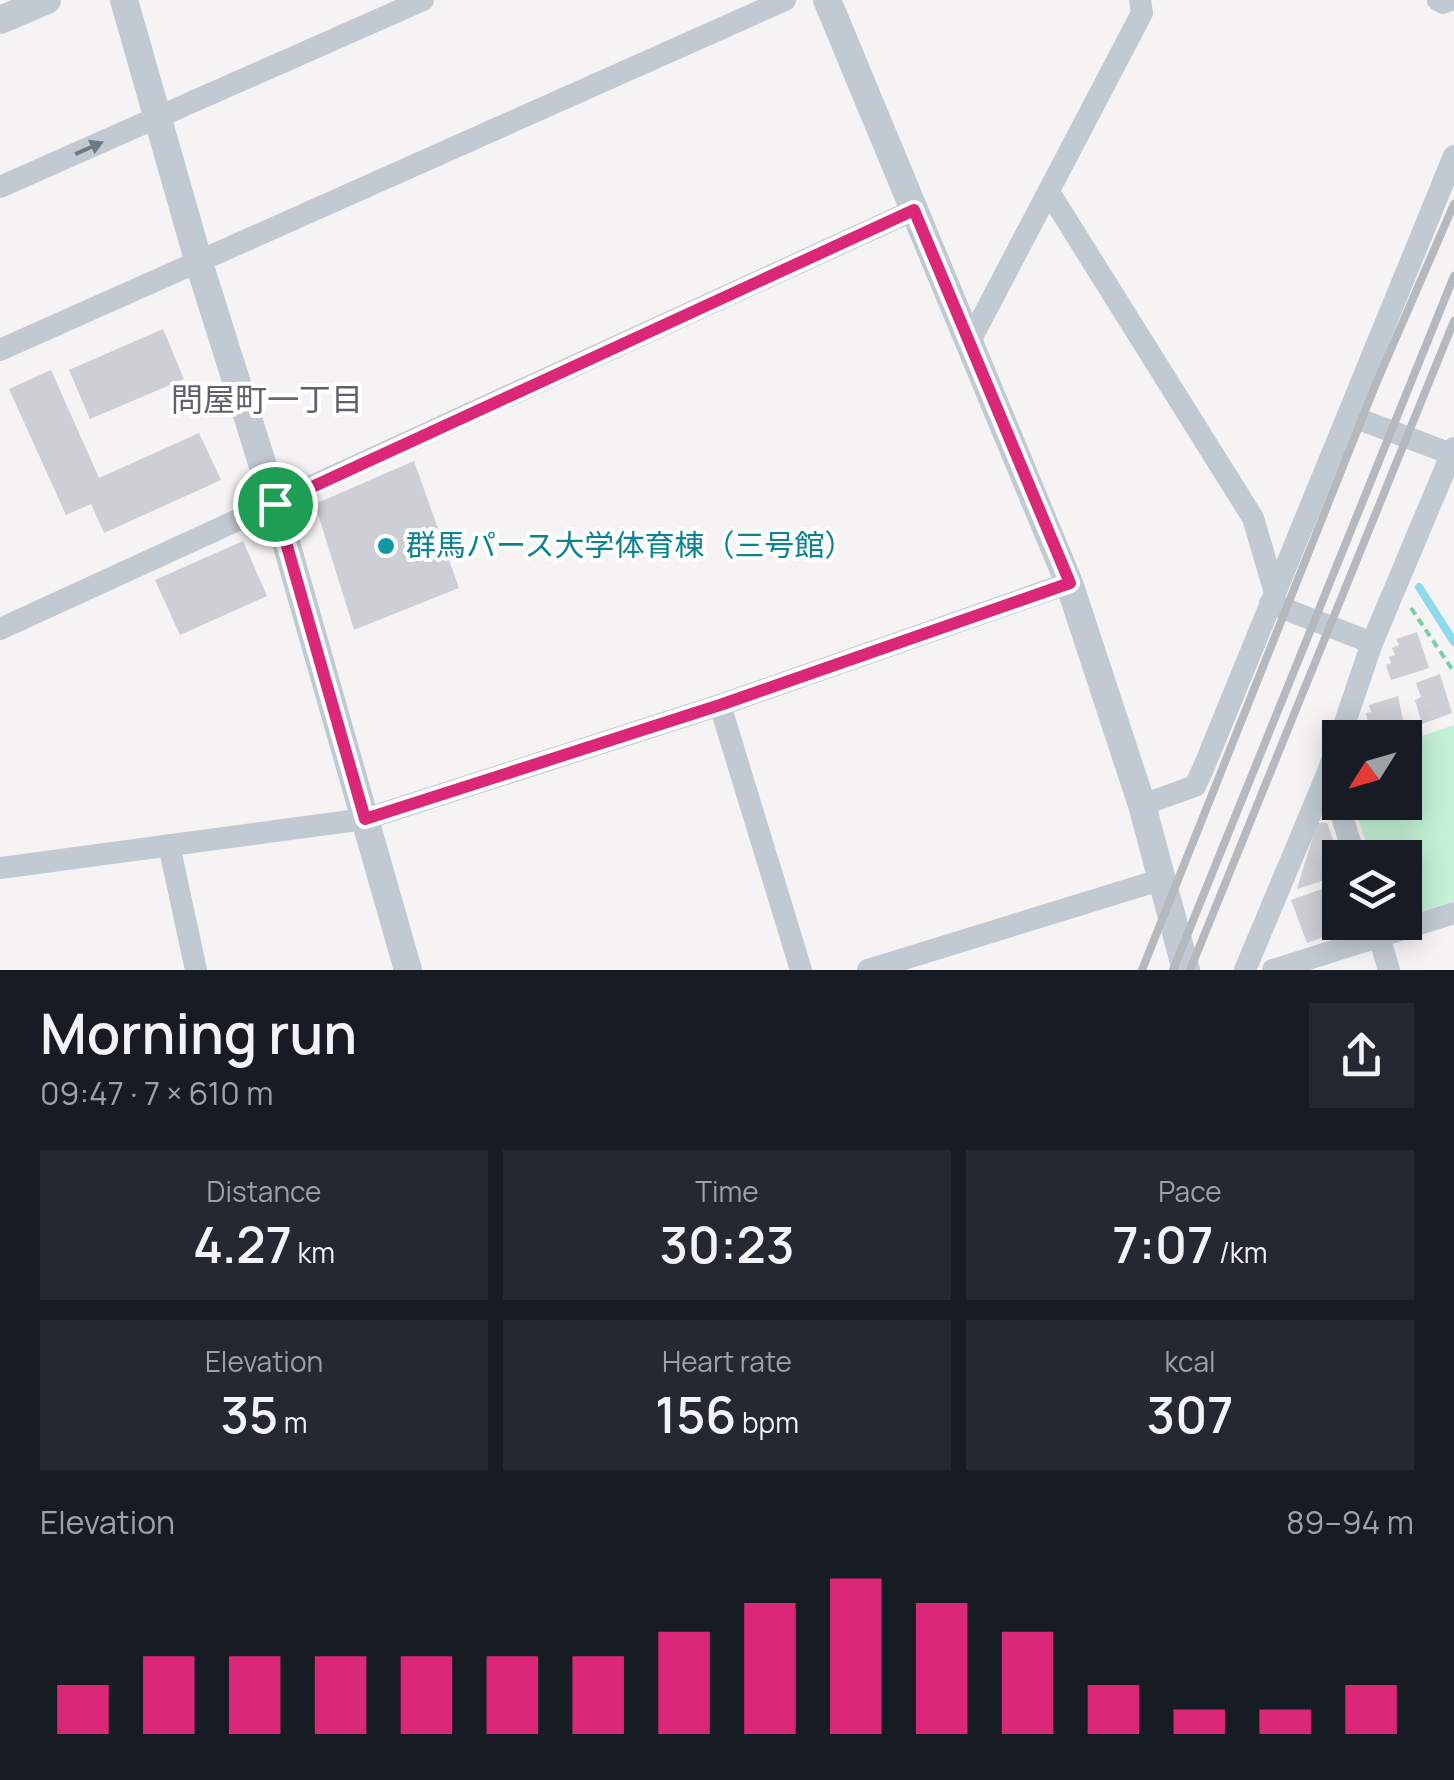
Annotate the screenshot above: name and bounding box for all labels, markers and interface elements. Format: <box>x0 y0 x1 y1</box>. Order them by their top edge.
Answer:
one-way arrow <box>74 140 104 156</box>
district label: 問屋町一丁目 <box>171 377 363 421</box>
pin <box>233 462 318 547</box>
icon: arrive <box>248 477 303 532</box>
place label: 群馬パース大学体育棟（三号館） <box>406 524 855 565</box>
marker: 群馬パース大学体育棟（三号館） <box>375 535 397 557</box>
north arrow <box>1322 720 1422 820</box>
map controls <box>1322 720 1422 940</box>
button: layers <box>1322 840 1422 940</box>
text: Morning run <box>40 995 357 1071</box>
button: share <box>1309 1003 1414 1108</box>
text: 09:47 · 7 × 610 m <box>40 1071 273 1115</box>
text: Distance <box>207 1172 321 1210</box>
text: Time <box>695 1172 759 1210</box>
text: Pace <box>1158 1172 1222 1210</box>
text: 4.27 <box>193 1210 292 1278</box>
text: 30:23 <box>659 1210 795 1278</box>
text: 7:07 <box>1113 1210 1213 1278</box>
text: km <box>292 1233 335 1271</box>
text: /km <box>1213 1233 1267 1271</box>
text: Elevation <box>205 1342 323 1380</box>
text: Heart rate <box>662 1342 792 1380</box>
text: kcal <box>1164 1342 1216 1380</box>
text: 35 <box>220 1380 278 1448</box>
text: 156 <box>655 1380 736 1448</box>
text: 307 <box>1147 1380 1233 1448</box>
text: m <box>278 1403 308 1441</box>
text: bpm <box>736 1403 799 1441</box>
text: Elevation <box>40 1500 175 1544</box>
text: 89–94 m <box>1286 1500 1414 1544</box>

